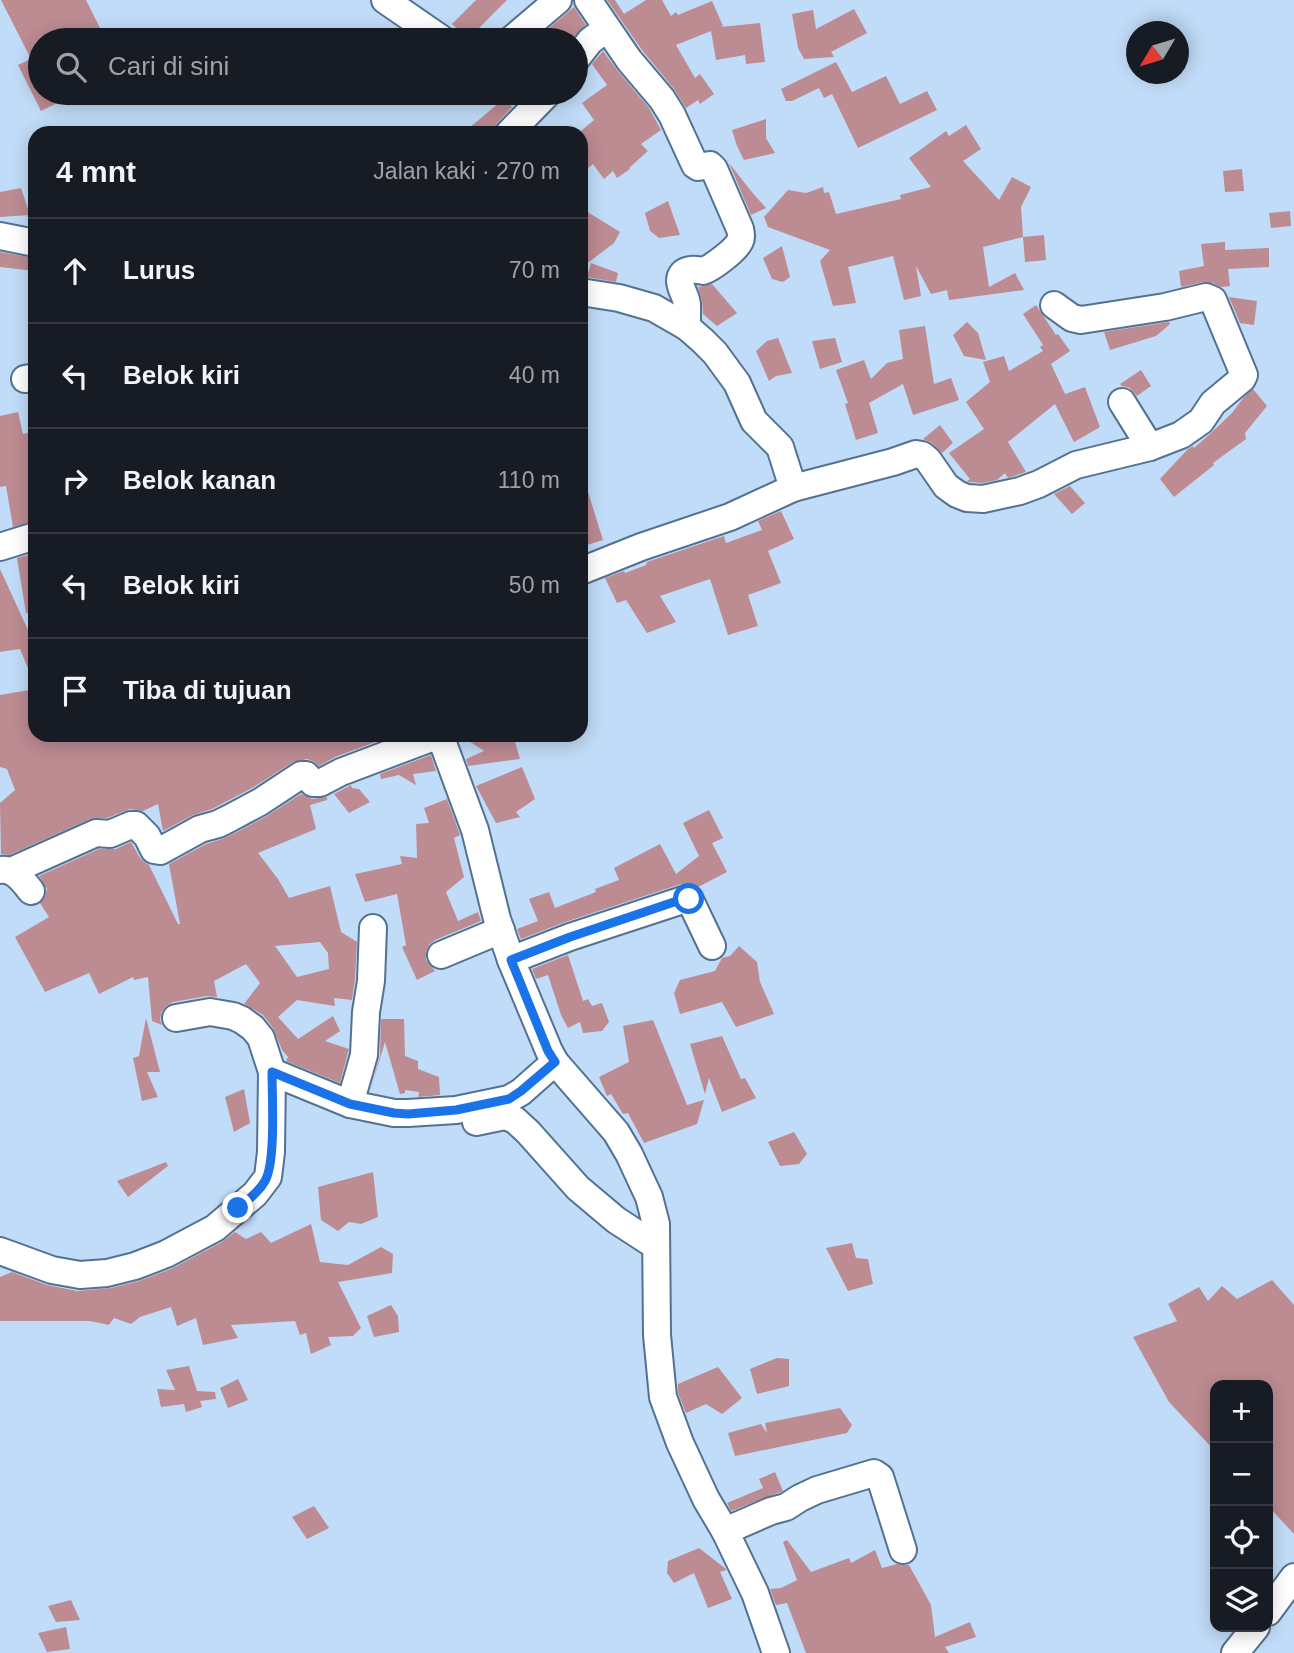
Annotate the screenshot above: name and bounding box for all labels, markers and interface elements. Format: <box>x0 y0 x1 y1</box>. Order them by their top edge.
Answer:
north arrow <box>1126 21 1189 84</box>
search box <box>28 28 588 105</box>
icon: search <box>52 48 90 86</box>
text: Cari di sini <box>108 51 229 81</box>
text: 4 mnt <box>56 155 136 188</box>
text: Jalan kaki · 270 m <box>373 158 560 184</box>
icon: ahead <box>56 252 94 290</box>
text: Lurus <box>123 255 195 285</box>
text: 70 m <box>509 257 560 283</box>
icon: left <box>56 357 94 395</box>
text: Belok kiri <box>123 360 240 390</box>
text: 40 m <box>509 362 560 388</box>
icon: right <box>56 462 94 500</box>
text: Belok kanan <box>123 465 276 495</box>
text: 110 m <box>498 467 560 493</box>
icon: left <box>56 567 94 605</box>
text: Belok kiri <box>123 570 240 600</box>
text: 50 m <box>509 572 560 598</box>
icon: arrive <box>56 672 94 710</box>
text: Tiba di tujuan <box>123 675 292 705</box>
route start <box>673 883 704 914</box>
route end <box>222 1192 253 1223</box>
map controls <box>1210 1380 1273 1632</box>
button: + <box>1210 1380 1273 1443</box>
button: − <box>1210 1443 1273 1506</box>
button: locate <box>1210 1506 1273 1569</box>
button: layers <box>1210 1569 1273 1632</box>

